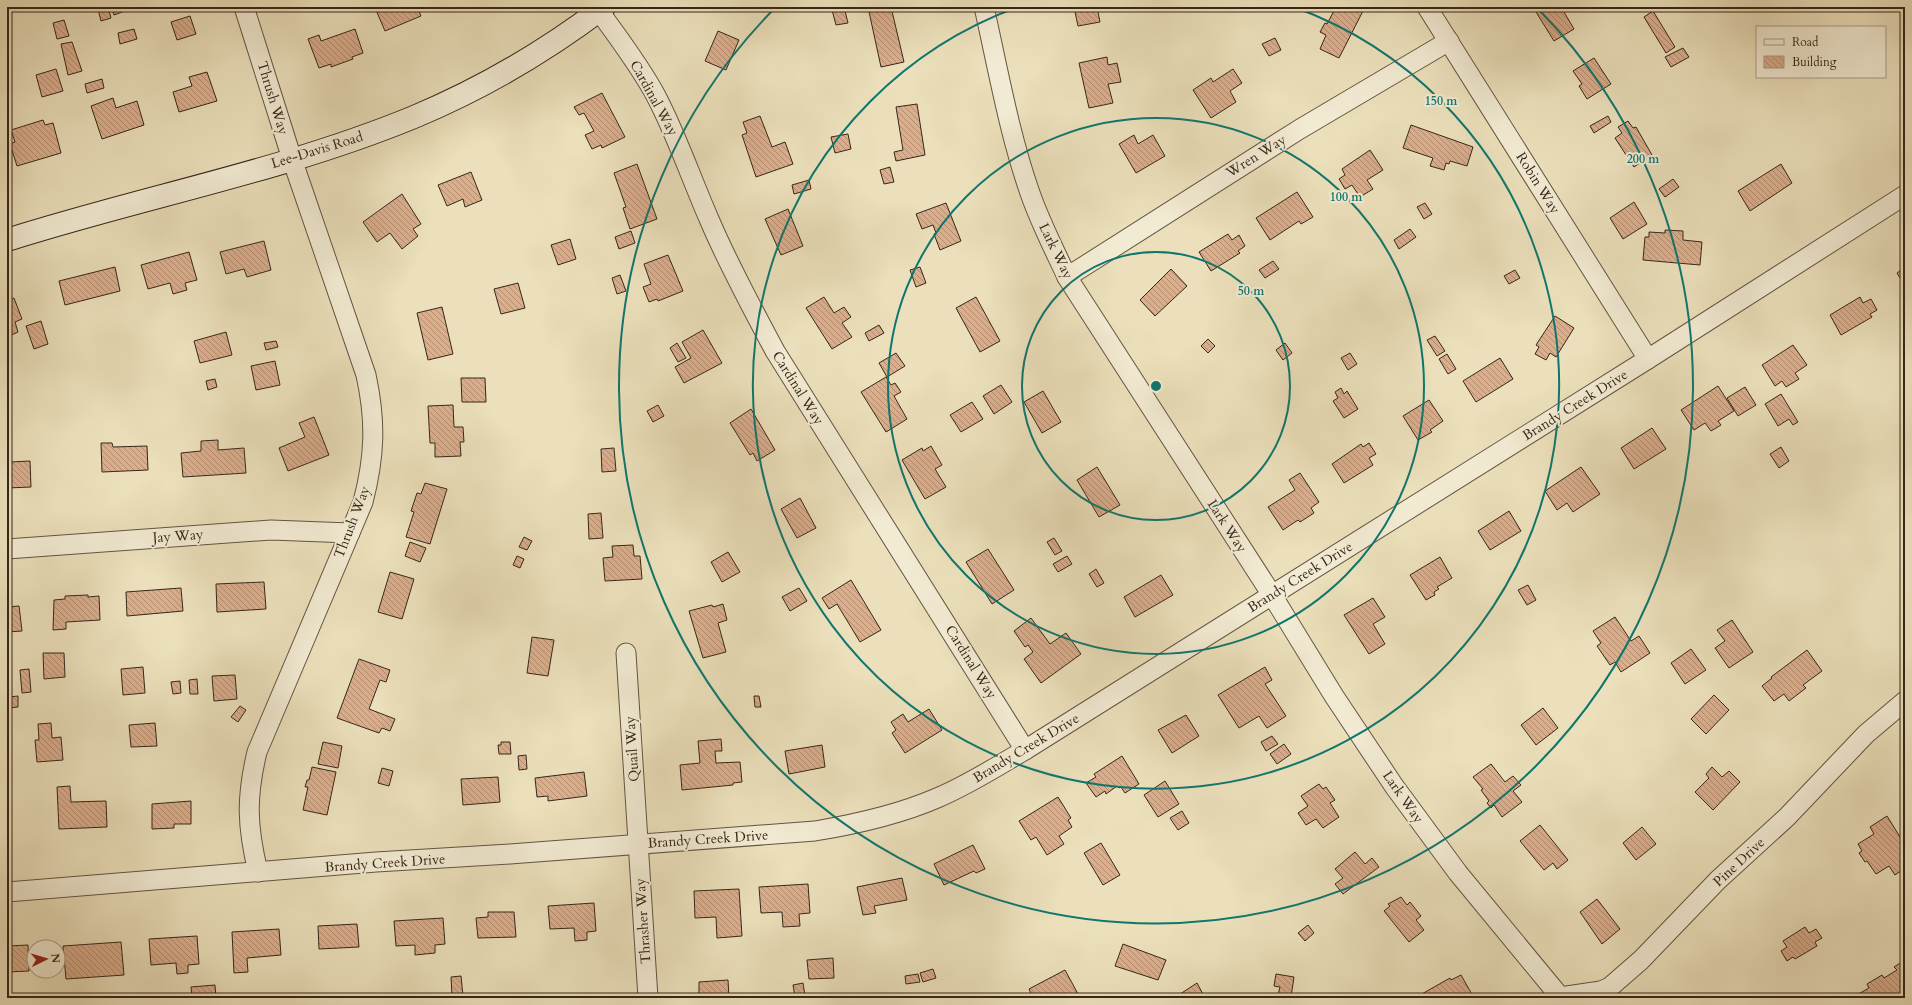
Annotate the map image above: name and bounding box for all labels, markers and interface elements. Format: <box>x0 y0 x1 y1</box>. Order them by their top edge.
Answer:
legend <box>1756 26 1886 78</box>
text: Road <box>1792 34 1819 50</box>
text: Building <box>1792 54 1837 70</box>
street label: Cardinal Way <box>625 57 683 140</box>
street label: Thrush Way <box>253 59 293 138</box>
text: 150 m <box>1425 93 1458 109</box>
street label: Lee-Davis Road <box>269 127 366 173</box>
street label: Wren Way <box>1221 130 1290 182</box>
street label: Robin Way <box>1512 149 1565 218</box>
text: 200 m <box>1627 151 1660 167</box>
text: 100 m <box>1330 189 1363 205</box>
street label: Lark Way <box>1034 220 1078 283</box>
text: 50 m <box>1238 283 1265 299</box>
street label: Cardinal Way <box>768 348 828 429</box>
street label: Brandy Creek Drive <box>1519 365 1631 445</box>
centre of rings <box>1149 379 1163 393</box>
street label: Thrush Way <box>330 483 375 561</box>
street label: Lark Way <box>1203 496 1252 557</box>
street label: Jay Way <box>150 525 205 547</box>
street label: Brandy Creek Drive <box>1244 537 1356 617</box>
street label: Cardinal Way <box>941 622 1001 703</box>
street label: Brandy Creek Drive <box>969 709 1083 787</box>
street label: Quail Way <box>620 715 644 783</box>
street label: Lark Way <box>1378 767 1428 827</box>
street label: Brandy Creek Drive <box>647 825 769 853</box>
street label: Pine Drive <box>1709 833 1769 891</box>
street label: Brandy Creek Drive <box>324 849 446 877</box>
street label: Thrasher Way <box>630 877 655 964</box>
north arrow <box>26 939 66 979</box>
text: N <box>48 953 63 964</box>

